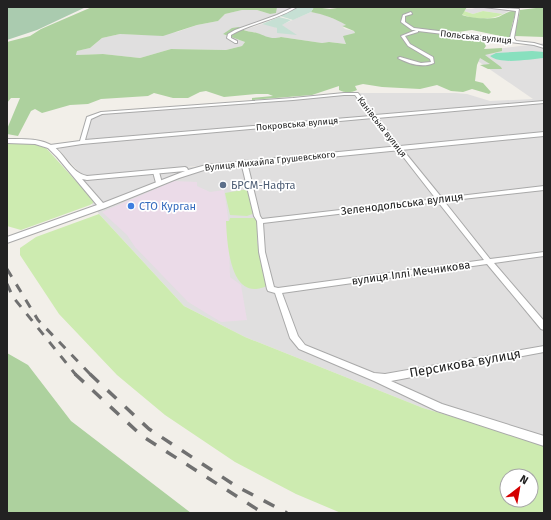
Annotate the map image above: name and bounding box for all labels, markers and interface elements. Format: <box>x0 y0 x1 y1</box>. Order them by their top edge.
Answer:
street label: Польська вулиця <box>440 28 512 46</box>
street label: Канівська вулиця <box>355 95 409 159</box>
street label: Покровська вулиця <box>255 115 339 133</box>
street label: Вулиця Михайла Грушевського <box>204 149 336 173</box>
place label: БРСМ-Нафта <box>231 179 296 192</box>
marker: БРСМ-Нафта <box>218 180 228 190</box>
street label: Зеленодольська вулиця <box>340 190 464 218</box>
place label: СТО Курган <box>139 200 196 213</box>
marker: СТО Курган <box>126 201 136 211</box>
street label: вулиця Іллі Мечникова <box>351 258 471 288</box>
street label: Персикова вулиця <box>408 346 522 380</box>
north arrow <box>499 468 539 508</box>
text: N <box>517 472 530 487</box>

